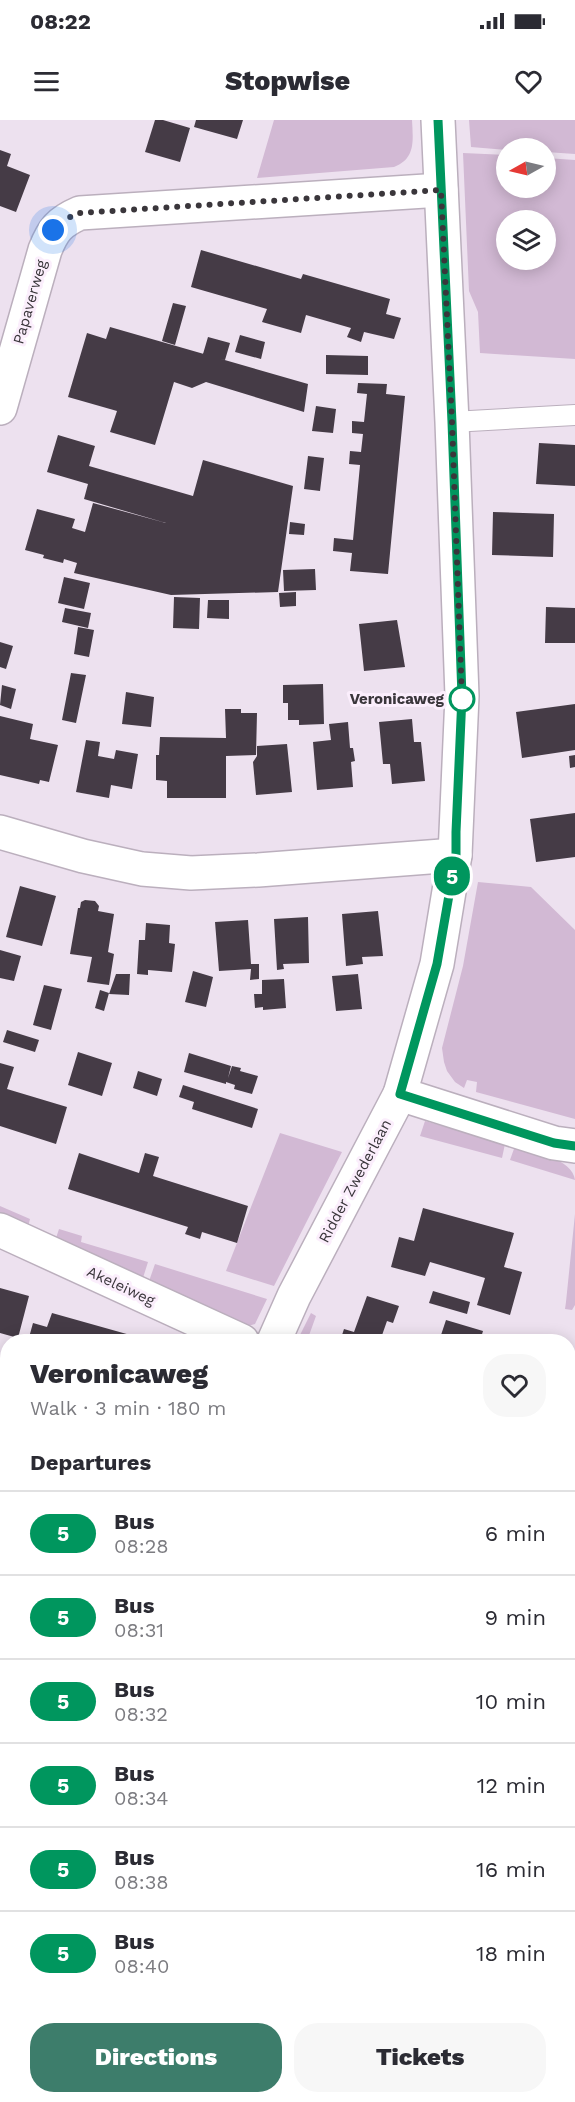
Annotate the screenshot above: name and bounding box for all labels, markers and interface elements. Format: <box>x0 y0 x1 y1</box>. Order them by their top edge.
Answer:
text: 08:22 <box>30 9 91 34</box>
icon: menu <box>30 65 63 98</box>
text: Stopwise <box>225 65 350 97</box>
icon: heart <box>512 65 545 98</box>
north arrow <box>496 138 556 198</box>
map controls <box>496 138 556 270</box>
button: layers <box>496 210 556 270</box>
your location <box>38 215 68 245</box>
street label: Papaverweg <box>9 258 51 346</box>
marker: Veronicaweg <box>449 686 475 712</box>
place label: Veronicaweg <box>350 690 445 708</box>
line badge: 5 <box>432 856 472 896</box>
text: 5 <box>446 864 458 889</box>
street label: Ridder Zwederlaan <box>315 1116 395 1246</box>
street label: Akeleiweg <box>84 1262 158 1310</box>
button: heart <box>483 1354 546 1417</box>
text: Veronicaweg <box>30 1357 208 1390</box>
text: Walk · 3 min · 180 m <box>30 1396 226 1420</box>
text: Departures <box>30 1450 151 1475</box>
text: Bus <box>114 1509 154 1534</box>
text: 5 <box>57 1521 69 1546</box>
text: 6 min <box>485 1521 546 1546</box>
text: 08:28 <box>114 1534 169 1558</box>
text: Bus <box>114 1593 154 1618</box>
text: 5 <box>57 1605 69 1630</box>
text: 9 min <box>484 1605 546 1630</box>
text: 08:31 <box>114 1618 164 1642</box>
text: Bus <box>114 1677 154 1702</box>
text: 5 <box>57 1689 69 1714</box>
text: 10 min <box>476 1689 546 1714</box>
text: 08:32 <box>114 1702 168 1726</box>
text: Bus <box>114 1761 154 1786</box>
text: 5 <box>57 1773 69 1798</box>
text: 12 min <box>477 1773 546 1798</box>
text: 08:34 <box>114 1786 169 1810</box>
text: Bus <box>114 1845 154 1870</box>
text: 5 <box>57 1857 69 1882</box>
text: 16 min <box>476 1857 546 1882</box>
text: 08:38 <box>114 1870 169 1894</box>
text: Bus <box>114 1929 154 1954</box>
text: 5 <box>57 1941 69 1966</box>
text: 18 min <box>476 1941 546 1966</box>
text: 08:40 <box>114 1954 169 1978</box>
button: Directions <box>30 2023 282 2092</box>
button: Tickets <box>294 2023 546 2092</box>

